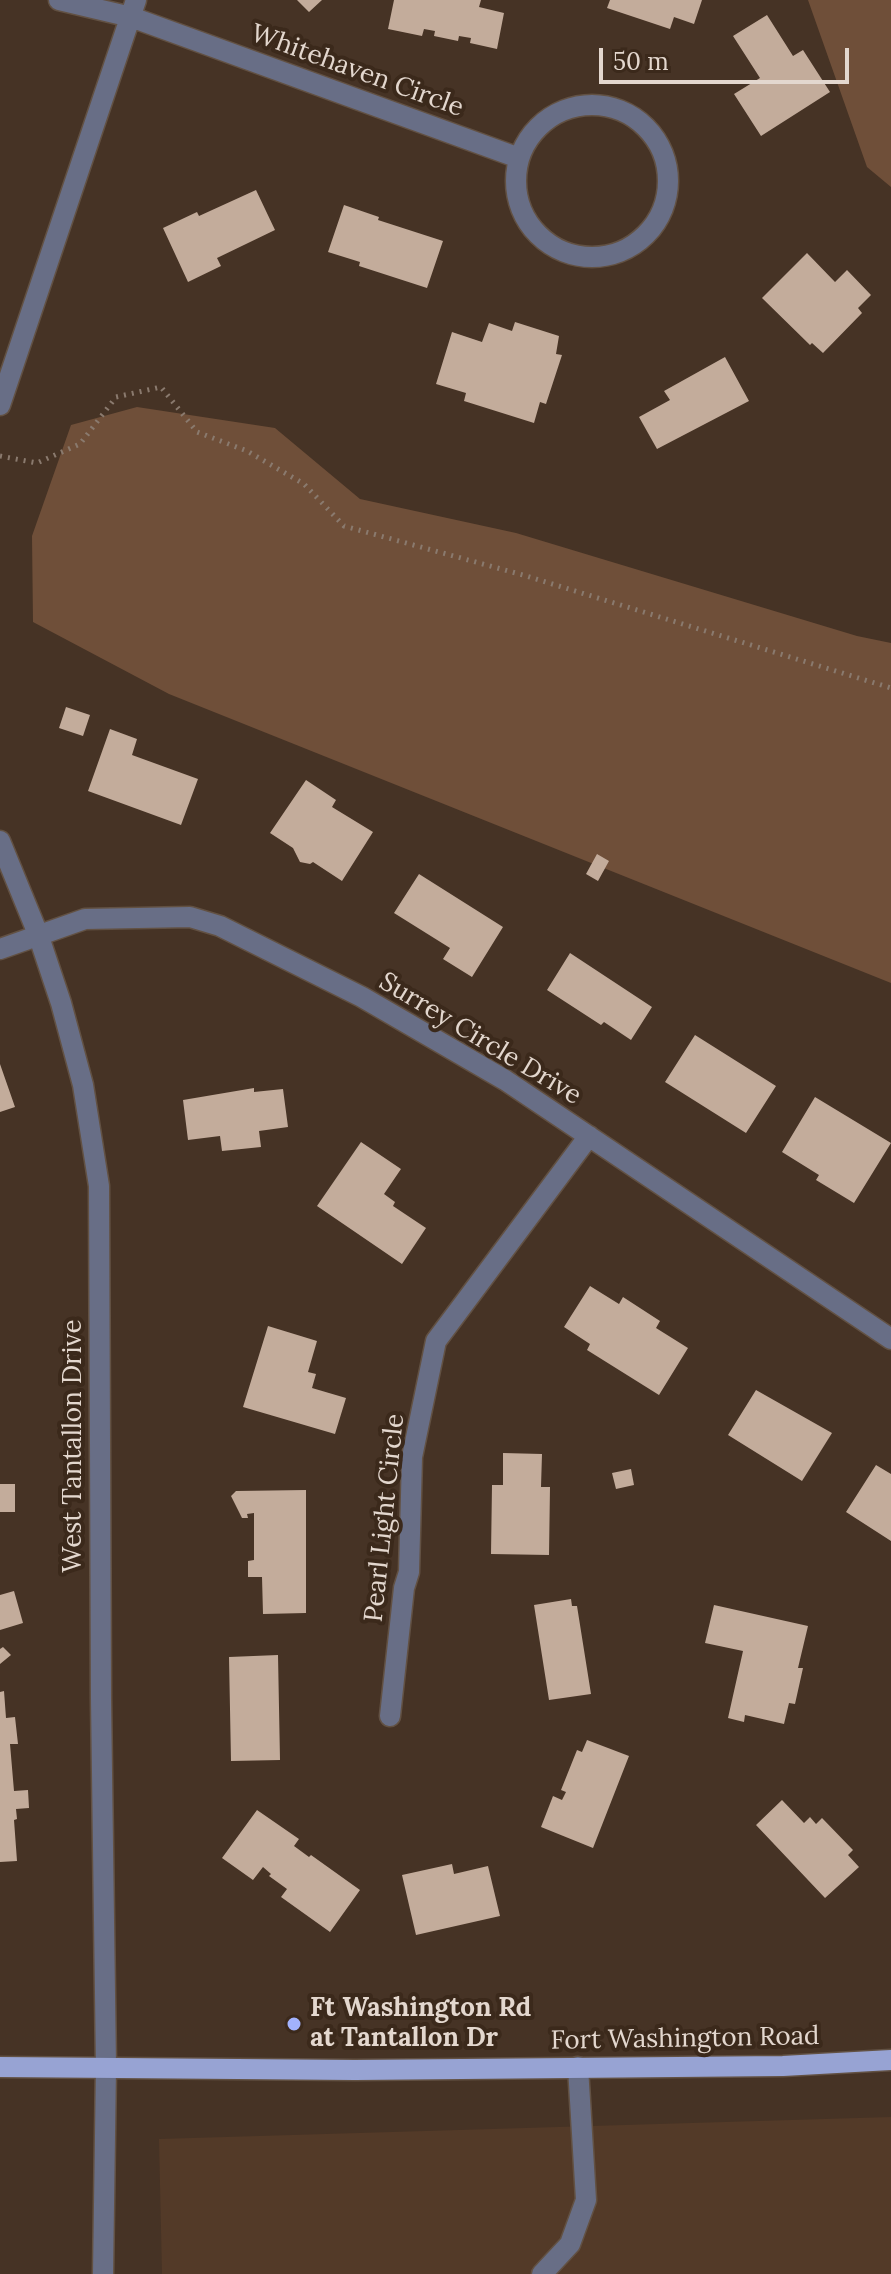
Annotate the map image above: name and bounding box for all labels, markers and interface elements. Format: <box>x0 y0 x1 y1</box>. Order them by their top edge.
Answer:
street label: Whitehaven Circle <box>246 18 468 124</box>
scale bar <box>603 32 853 82</box>
text: 50 m <box>613 46 669 77</box>
street label: Surrey Circle Drive <box>373 966 587 1112</box>
street label: West Tantallon Drive <box>58 1319 90 1573</box>
street label: Pearl Light Circle <box>359 1412 411 1624</box>
place label: Ft Washington Rd at Tantallon Dr <box>310 1993 531 2054</box>
marker: Ft Washington Rd at Tantallon Dr <box>285 2015 303 2033</box>
street label: Fort Washington Road <box>550 2021 820 2057</box>

